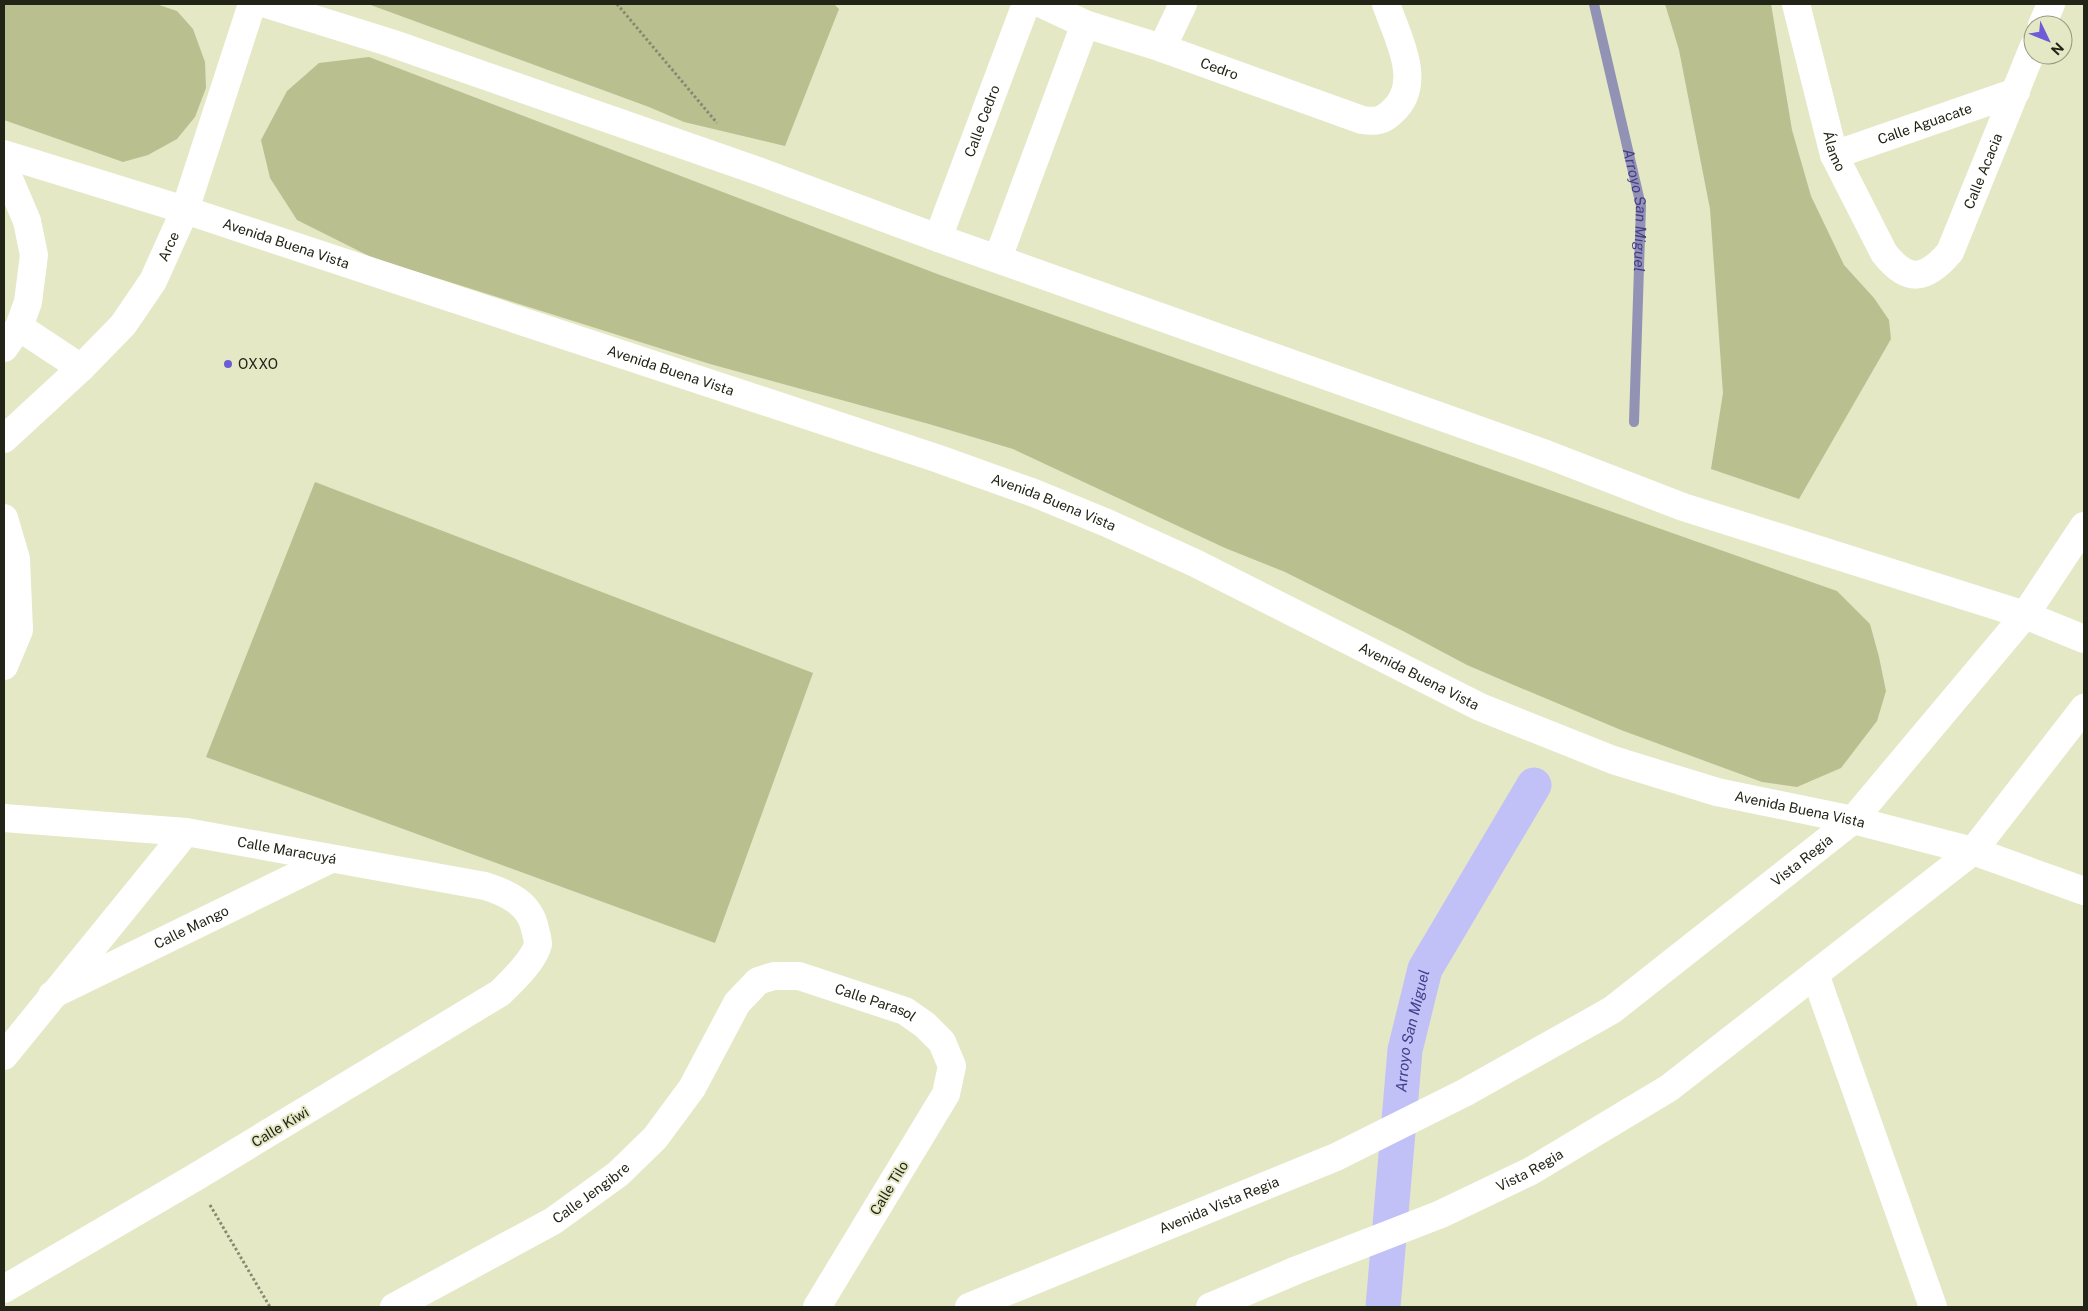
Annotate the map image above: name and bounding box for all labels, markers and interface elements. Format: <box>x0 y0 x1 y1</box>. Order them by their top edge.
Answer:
north arrow <box>2023 15 2073 65</box>
text: N <box>2048 39 2067 58</box>
street label: Cedro <box>1198 54 1241 83</box>
street label: Calle Cedro <box>961 83 1003 159</box>
street label: Calle Aguacate <box>1875 100 1974 147</box>
street label: Álamo <box>1820 129 1849 174</box>
street label: Calle Acacia <box>1960 131 2005 211</box>
water label: Arroyo San Miguel <box>1620 147 1650 272</box>
street label: Avenida Buena Vista <box>221 215 352 272</box>
street label: Arce <box>155 229 182 264</box>
street label: Avenida Buena Vista <box>605 342 736 399</box>
place label: OXXO <box>238 356 278 372</box>
marker: OXXO <box>222 358 234 370</box>
street label: Avenida Buena Vista <box>989 470 1118 534</box>
street label: Avenida Buena Vista <box>1356 639 1482 713</box>
street label: Avenida Buena Vista <box>1734 788 1867 831</box>
street label: Vista Regia <box>1768 831 1836 889</box>
street label: Calle Maracuyá <box>236 833 338 867</box>
street label: Calle Mango <box>151 902 231 952</box>
water label: Arroyo San Miguel <box>1392 968 1433 1093</box>
street label: Calle Parasol <box>833 980 919 1024</box>
street label: Calle Kiwi <box>249 1104 311 1150</box>
street label: Vista Regia <box>1494 1146 1566 1194</box>
street label: Calle Tilo <box>867 1158 911 1218</box>
street label: Calle Jengibre <box>549 1159 633 1227</box>
street label: Avenida Vista Regia <box>1157 1173 1281 1237</box>

